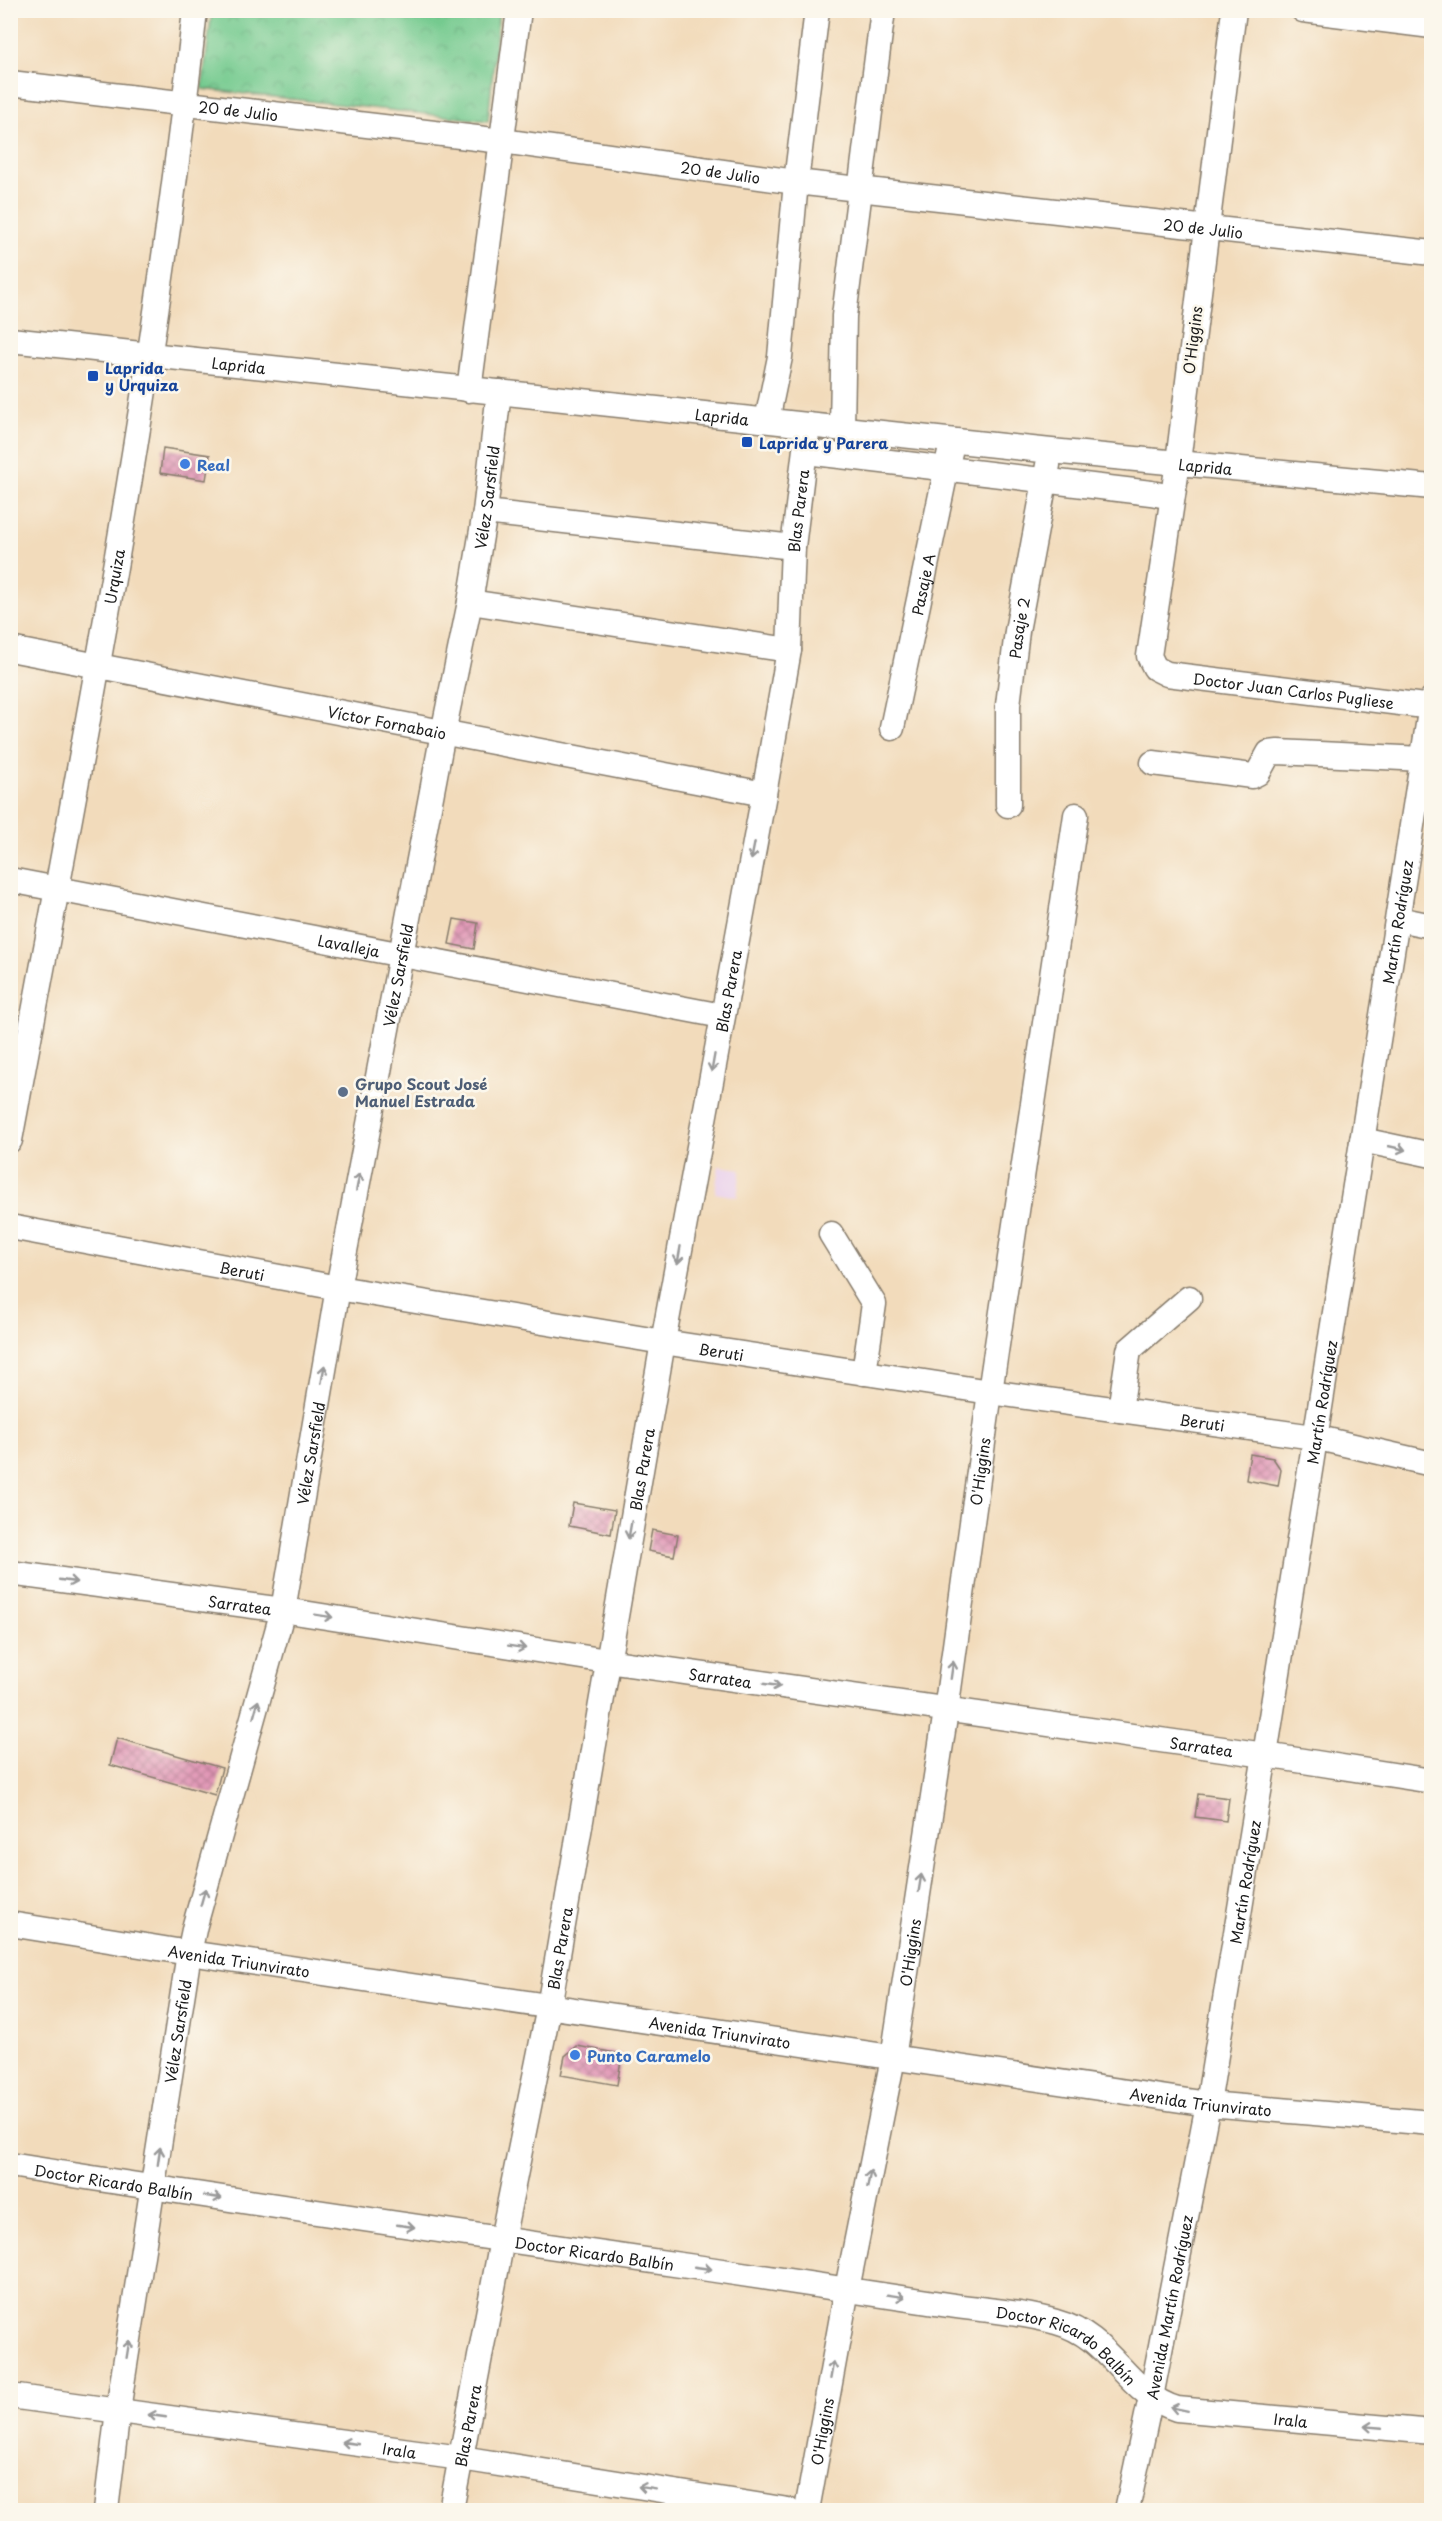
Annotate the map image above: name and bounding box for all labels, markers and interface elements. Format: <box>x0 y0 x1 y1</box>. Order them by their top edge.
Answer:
street label: 20 de Julio <box>197 94 280 126</box>
street label: 20 de Julio <box>679 155 762 188</box>
street label: 20 de Julio <box>1162 212 1244 243</box>
street label: O'Higgins <box>1176 305 1208 375</box>
street label: Laprida <box>211 350 267 379</box>
place label: Laprida y Urquiza <box>105 356 179 396</box>
marker: Laprida y Urquiza <box>86 369 100 383</box>
street label: Laprida <box>694 402 751 430</box>
place label: Laprida y Parera <box>759 431 889 454</box>
marker: Laprida y Parera <box>740 435 754 449</box>
street label: Vélez Sarsfield <box>467 444 504 551</box>
street label: Laprida <box>1177 452 1234 480</box>
place label: Real <box>197 453 230 476</box>
marker: Real <box>178 457 192 471</box>
street label: Blas Parera <box>781 467 814 553</box>
street label: Urquiza <box>97 547 130 606</box>
street label: Pasaje A <box>905 551 940 617</box>
street label: Pasaje 2 <box>1002 595 1035 660</box>
street label: Doctor Juan Carlos Pugliese <box>1192 666 1396 714</box>
street label: Víctor Fornabaio <box>326 699 448 744</box>
one-way arrow <box>747 841 758 860</box>
street label: Martín Rodríguez <box>1376 858 1418 986</box>
street label: Vélez Sarsfield <box>376 922 418 1029</box>
street label: Lavalleja <box>316 928 383 962</box>
street label: Blas Parera <box>709 947 747 1034</box>
one-way arrow <box>707 1053 718 1073</box>
place label: Grupo Scout José Manuel Estrada <box>355 1072 487 1112</box>
marker: Grupo Scout José Manuel Estrada <box>336 1085 350 1099</box>
one-way arrow <box>1387 1142 1406 1154</box>
one-way arrow <box>353 1173 364 1193</box>
one-way arrow <box>673 1245 684 1265</box>
street label: Beruti <box>218 1255 266 1286</box>
street label: Beruti <box>697 1336 745 1366</box>
street label: Martín Rodríguez <box>1300 1338 1342 1466</box>
one-way arrow <box>318 1365 329 1384</box>
street label: Vélez Sarsfield <box>290 1400 330 1507</box>
street label: Beruti <box>1178 1407 1226 1436</box>
street label: Blas Parera <box>623 1425 660 1513</box>
street label: O'Higgins <box>963 1436 995 1507</box>
one-way arrow <box>624 1520 635 1539</box>
one-way arrow <box>58 1576 78 1587</box>
street label: Sarratea <box>207 1588 274 1620</box>
one-way arrow <box>314 1611 333 1622</box>
one-way arrow <box>506 1642 526 1653</box>
one-way arrow <box>947 1660 958 1680</box>
street label: Sarratea <box>687 1661 754 1693</box>
one-way arrow <box>761 1680 781 1691</box>
one-way arrow <box>250 1700 262 1719</box>
street label: Sarratea <box>1168 1730 1235 1762</box>
street label: Martín Rodríguez <box>1223 1818 1266 1946</box>
one-way arrow <box>914 1874 925 1894</box>
one-way arrow <box>197 1887 209 1906</box>
street label: Blas Parera <box>541 1904 578 1992</box>
street label: O'Higgins <box>893 1917 926 1988</box>
street label: Avenida Triunvirato <box>167 1938 311 1982</box>
street label: Vélez Sarsfield <box>157 1978 196 2085</box>
street label: Avenida Triunvirato <box>648 2010 792 2054</box>
place label: Punto Caramelo <box>587 2044 711 2067</box>
marker: Punto Caramelo <box>568 2048 582 2062</box>
street label: Avenida Triunvirato <box>1128 2081 1273 2121</box>
one-way arrow <box>153 2147 164 2166</box>
street label: Doctor Ricardo Balbín <box>32 2158 195 2205</box>
one-way arrow <box>864 2169 875 2189</box>
one-way arrow <box>203 2192 223 2203</box>
street label: Avenida Martín Rodríguez <box>1139 2213 1198 2401</box>
one-way arrow <box>396 2220 416 2231</box>
street label: Doctor Ricardo Balbín <box>513 2230 676 2275</box>
one-way arrow <box>693 2263 713 2274</box>
one-way arrow <box>886 2291 906 2302</box>
street label: Doctor Ricardo Balbín <box>994 2299 1142 2390</box>
one-way arrow <box>123 2339 134 2359</box>
one-way arrow <box>827 2361 838 2381</box>
street label: Blas Parera <box>448 2381 486 2469</box>
street label: O'Higgins <box>804 2395 839 2467</box>
one-way arrow <box>1170 2402 1189 2414</box>
street label: Irala <box>1273 2406 1309 2432</box>
one-way arrow <box>148 2410 167 2421</box>
one-way arrow <box>1364 2421 1384 2432</box>
street label: Irala <box>381 2436 418 2463</box>
one-way arrow <box>341 2437 361 2448</box>
one-way arrow <box>637 2482 657 2493</box>

